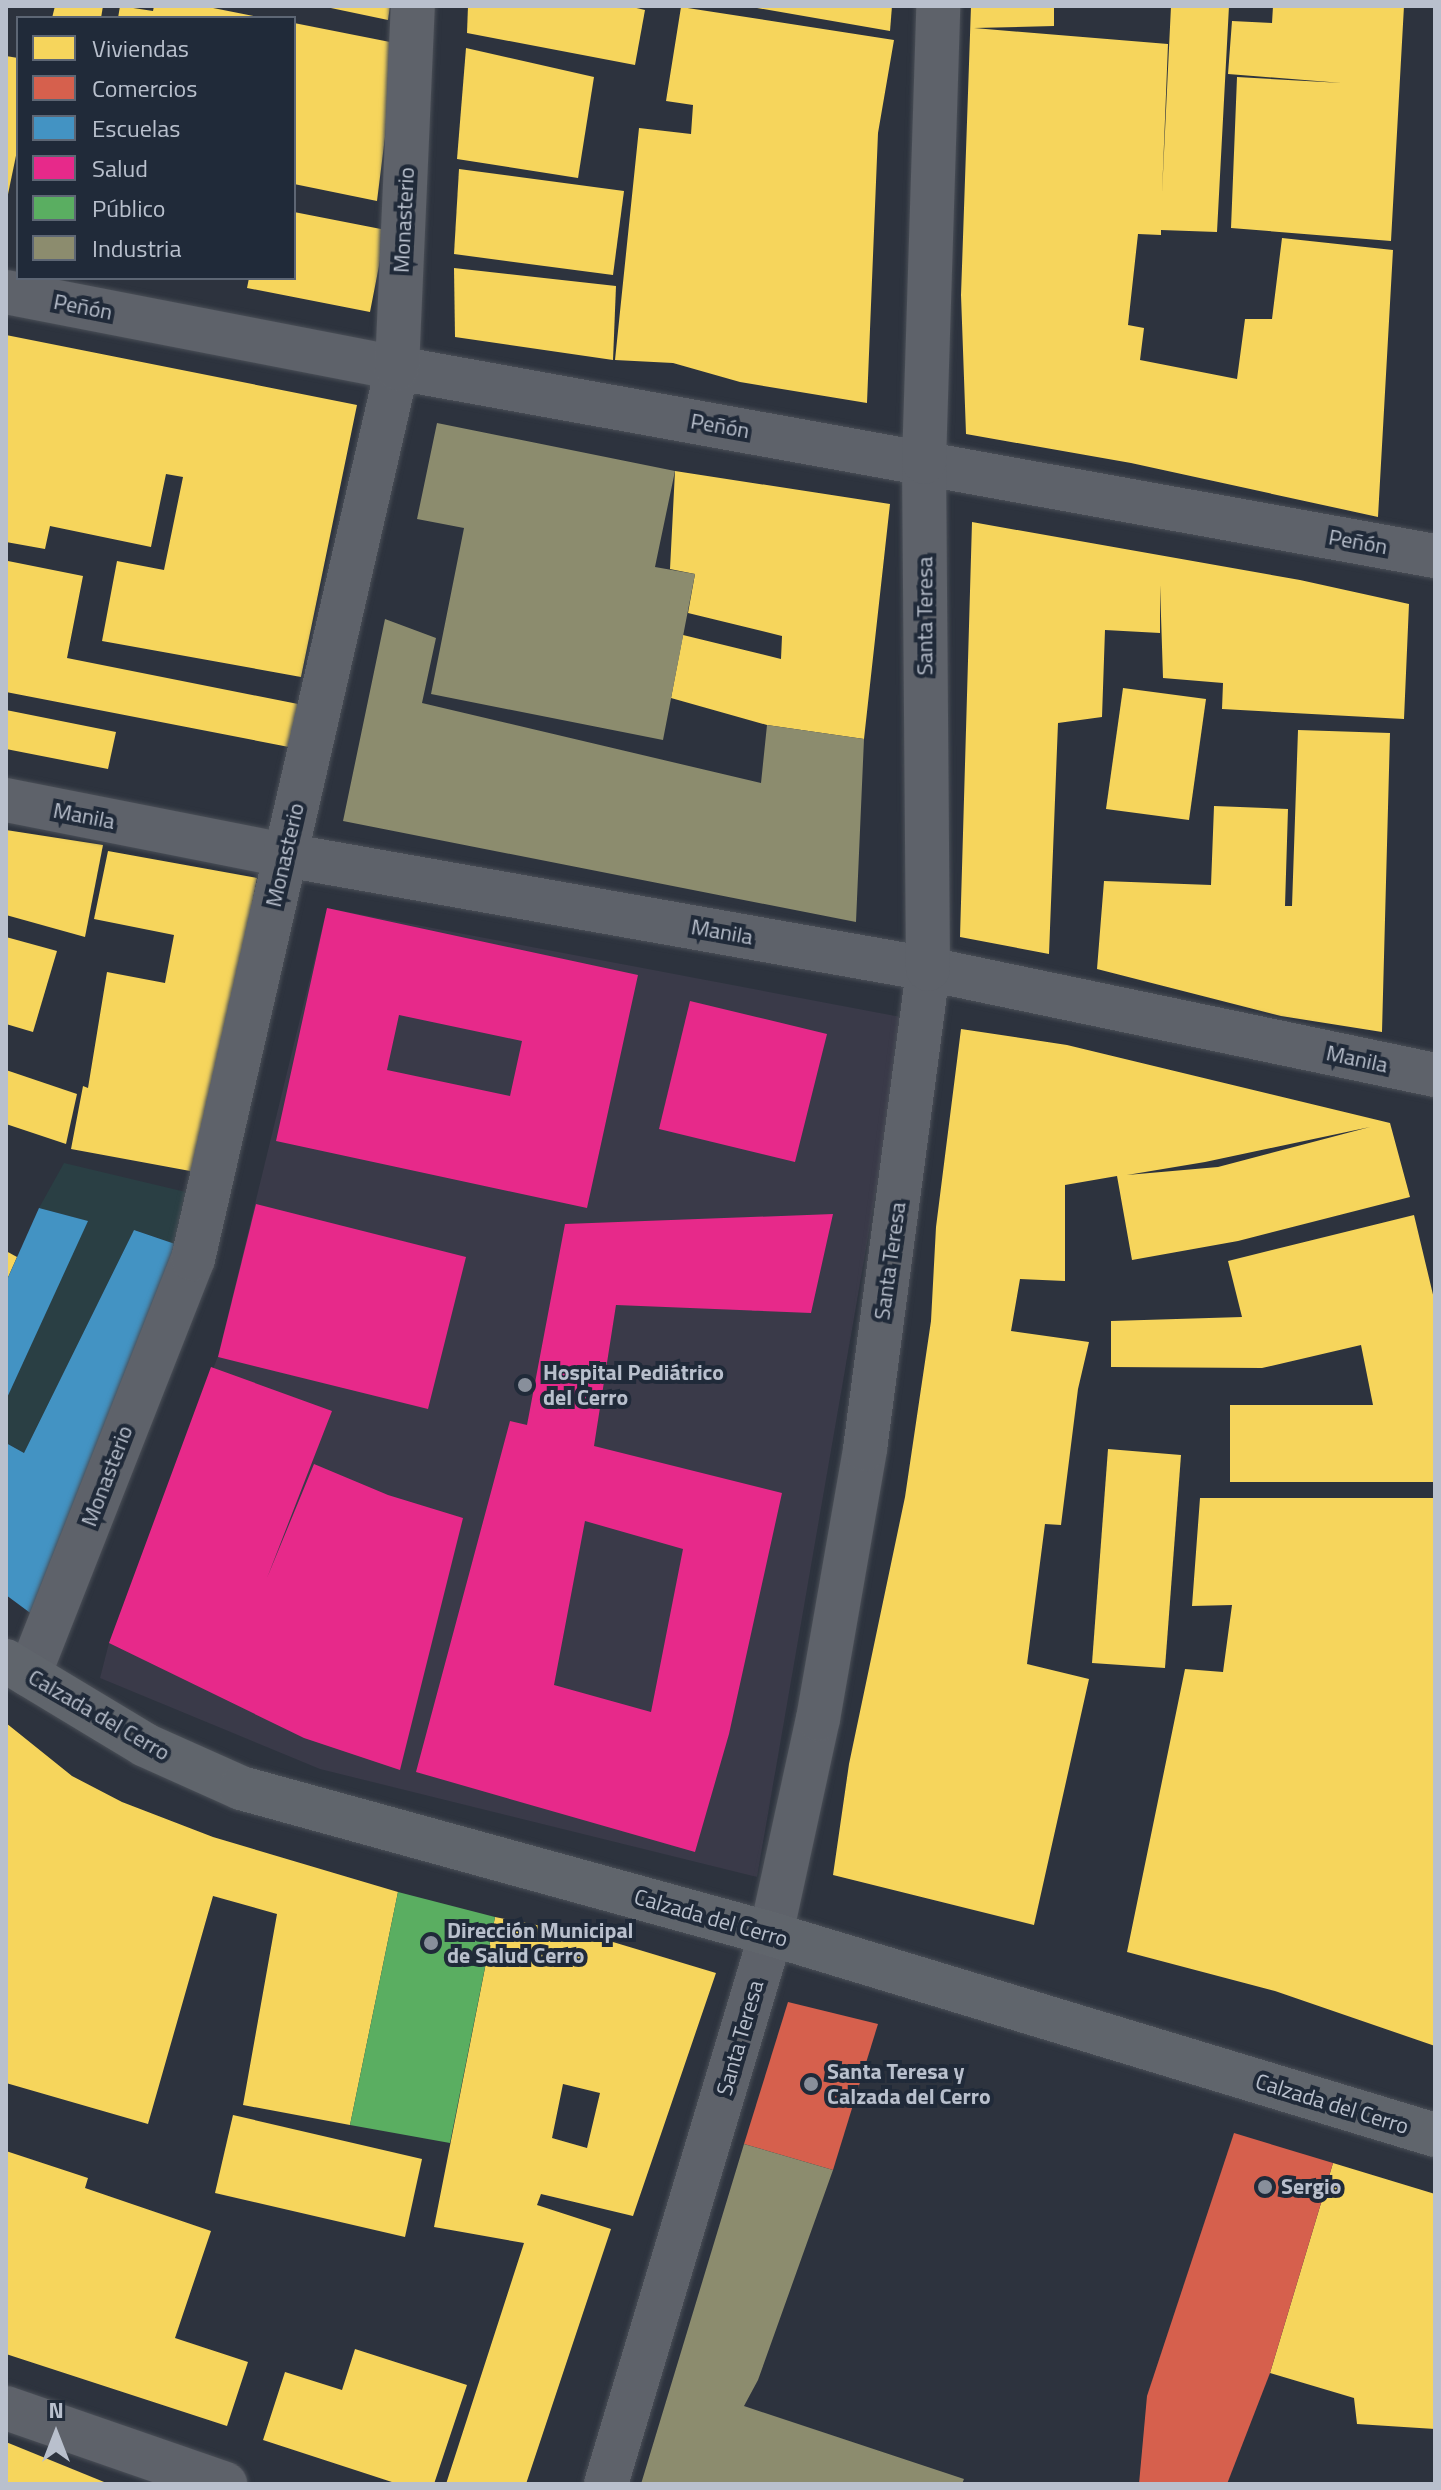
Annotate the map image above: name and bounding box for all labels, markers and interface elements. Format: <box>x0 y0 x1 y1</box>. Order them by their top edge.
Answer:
legend <box>16 16 296 280</box>
text: Viviendas <box>92 30 189 66</box>
text: Comercios <box>92 70 197 106</box>
text: Escuelas <box>92 110 181 146</box>
text: Salud <box>92 150 148 186</box>
street label: Monasterio <box>388 166 420 274</box>
text: Público <box>92 190 165 226</box>
text: Industria <box>92 230 181 266</box>
street label: Peñón <box>51 288 115 326</box>
street label: Peñón <box>689 408 751 444</box>
street label: Peñón <box>1327 524 1389 560</box>
street label: Santa Teresa <box>912 557 938 675</box>
street label: Manila <box>51 797 117 835</box>
street label: Monasterio <box>260 800 310 910</box>
street label: Manila <box>689 914 755 950</box>
street label: Manila <box>1324 1040 1390 1078</box>
street label: Santa Teresa <box>869 1200 911 1322</box>
place label: Hospital Pediátrico del Cerro <box>543 1359 724 1410</box>
marker: Hospital Pediátrico del Cerro <box>514 1374 536 1396</box>
street label: Monasterio <box>76 1422 138 1530</box>
street label: Calzada del Cerro <box>24 1664 174 1766</box>
street label: Calzada del Cerro <box>631 1883 791 1953</box>
place label: Dirección Municipal de Salud Cerro <box>447 1917 634 1968</box>
marker: Dirección Municipal de Salud Cerro <box>422 1934 440 1952</box>
street label: Santa Teresa <box>711 1977 769 2099</box>
place label: Santa Teresa y Calzada del Cerro <box>827 2058 991 2110</box>
street label: Calzada del Cerro <box>1252 2068 1412 2140</box>
marker: Santa Teresa y Calzada del Cerro <box>802 2075 820 2093</box>
place label: Sergio <box>1281 2174 1341 2200</box>
marker: Sergio <box>1256 2178 1274 2196</box>
text: N <box>48 2393 64 2427</box>
north arrow <box>16 2394 96 2474</box>

